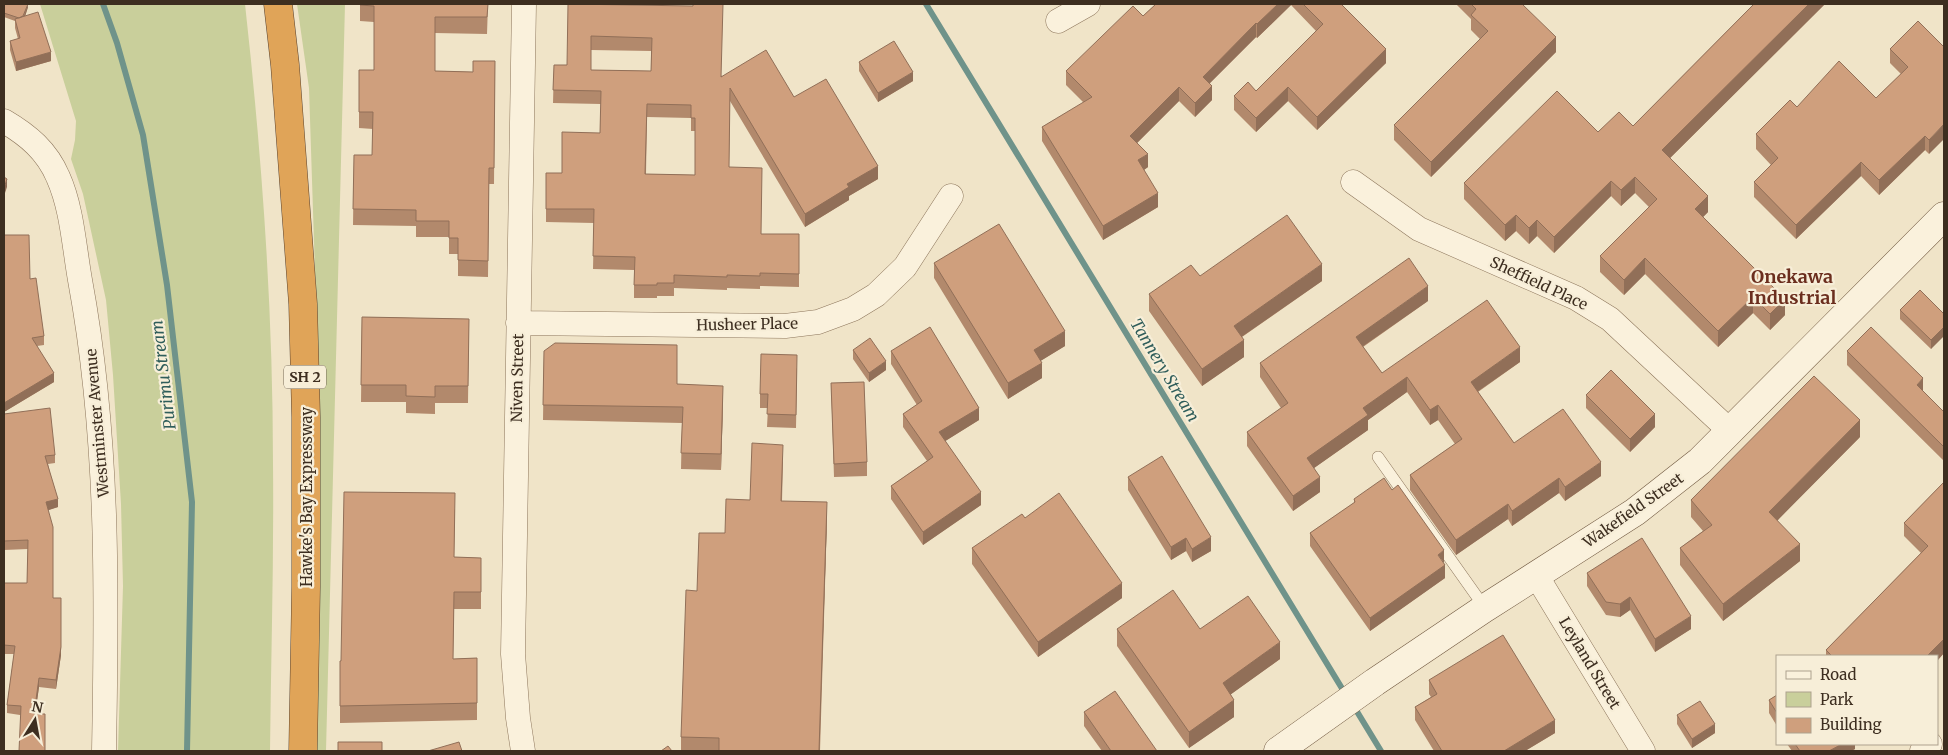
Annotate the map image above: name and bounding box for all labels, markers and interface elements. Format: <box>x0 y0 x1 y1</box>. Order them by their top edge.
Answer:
street label: Sheffield Place <box>1487 252 1591 314</box>
district label: Onekawa Industrial <box>1748 265 1836 309</box>
street label: Husheer Place <box>696 314 798 334</box>
water label: Tannery Stream <box>1126 315 1204 425</box>
water label: Purimu Stream <box>146 319 180 431</box>
street label: Niven Street <box>507 333 527 423</box>
street label: Westminster Avenue <box>81 348 113 499</box>
road number: SH 2 <box>284 366 326 388</box>
street label: Hawke's Bay Expressway <box>297 407 316 587</box>
street label: Wakefield Street <box>1578 468 1687 552</box>
street label: Leyland Street <box>1555 614 1625 713</box>
legend <box>1776 655 1938 745</box>
text: Road <box>1820 665 1856 684</box>
text: Park <box>1820 690 1854 709</box>
north arrow <box>10 695 60 745</box>
text: N <box>30 697 45 717</box>
text: Building <box>1820 715 1882 734</box>

